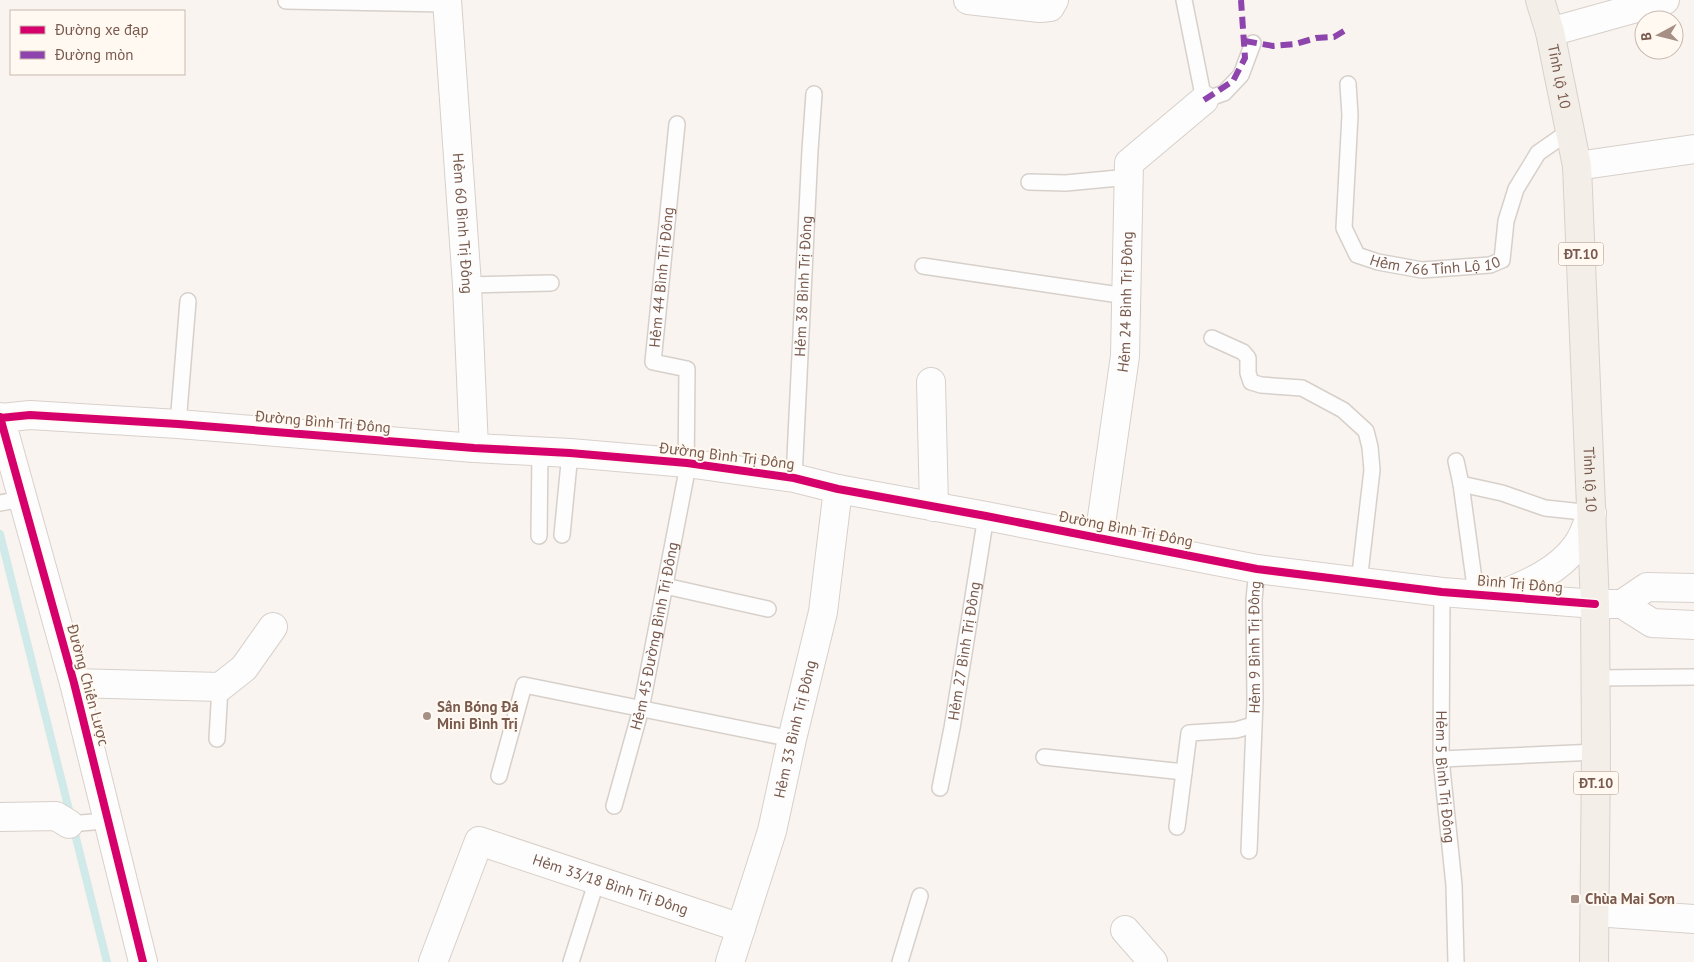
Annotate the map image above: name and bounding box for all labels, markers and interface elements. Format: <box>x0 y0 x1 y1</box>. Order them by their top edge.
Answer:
legend <box>10 10 185 75</box>
north arrow <box>1634 10 1684 60</box>
text: Đường xe đạp <box>54 20 149 39</box>
text: B <box>1637 31 1656 42</box>
street label: Tỉnh lộ 10 <box>1544 43 1575 110</box>
text: Đường mòn <box>54 45 133 64</box>
street label: Hẻm 60 Bình Trị Đông <box>449 152 477 294</box>
street label: Hẻm 44 Bình Trị Đông <box>645 206 678 348</box>
street label: Hẻm 38 Bình Trị Đông <box>790 215 816 357</box>
street label: Hẻm 24 Bình Trị Đông <box>1113 231 1137 374</box>
road number: ĐT.10 <box>1558 242 1604 266</box>
street label: Hẻm 766 Tỉnh Lộ 10 <box>1368 250 1503 279</box>
street label: Đường Bình Trị Đông <box>253 406 392 437</box>
street label: Đường Bình Trị Đông <box>657 438 796 473</box>
street label: Tỉnh lộ 10 <box>1580 447 1601 512</box>
street label: Đường Bình Trị Đông <box>1056 506 1195 551</box>
street label: Hẻm 45 Đường Bình Trị Đông <box>626 540 682 732</box>
street label: Bình Trị Đông <box>1476 570 1564 597</box>
street label: Hẻm 27 Bình Trị Đông <box>943 580 984 722</box>
street label: Hẻm 9 Bình Trị Đông <box>1244 580 1265 714</box>
street label: Đường Chiến Lược <box>63 621 114 748</box>
street label: Hẻm 33 Bình Trị Đông <box>769 658 820 800</box>
place label: Sân Bóng Đá Mini Bình Trị <box>437 697 519 733</box>
marker: Sân Bóng Đá Mini Bình Trị <box>421 710 433 722</box>
street label: Hẻm 5 Bình Trị Đông <box>1432 710 1460 844</box>
road number: ĐT.10 <box>1574 771 1618 794</box>
street label: Hẻm 33/18 Bình Trị Đông <box>530 849 691 919</box>
place label: Chùa Mai Sơn <box>1585 889 1675 908</box>
marker: Chùa Mai Sơn <box>1569 893 1581 905</box>

